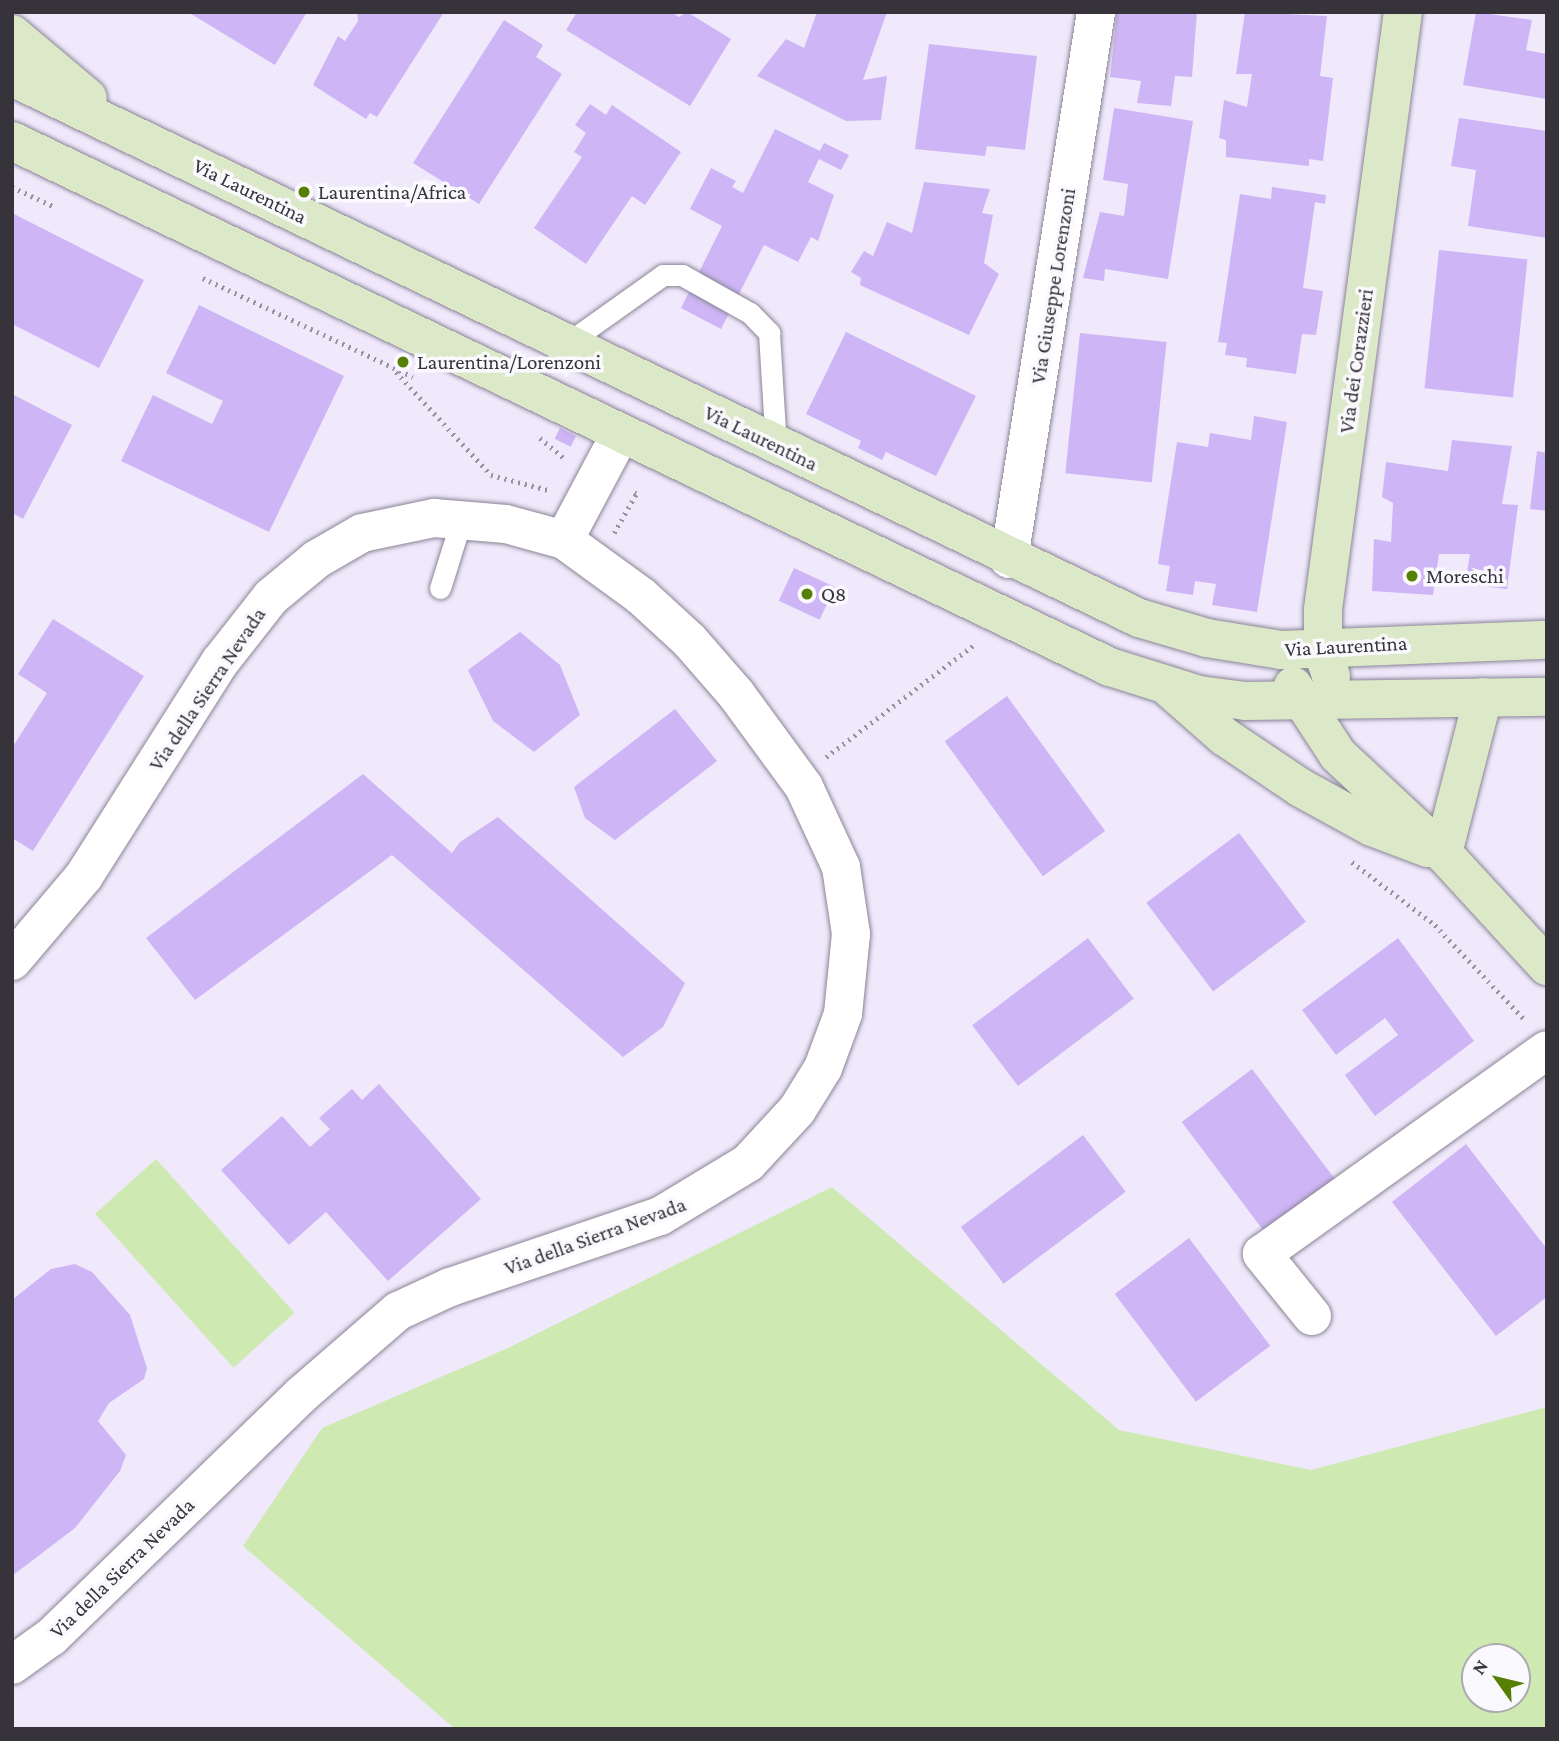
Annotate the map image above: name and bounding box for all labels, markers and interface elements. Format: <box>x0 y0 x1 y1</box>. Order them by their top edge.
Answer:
street label: Via Laurentina <box>189 153 311 229</box>
place label: Laurentina/Africa <box>318 179 466 205</box>
marker: Laurentina/Africa <box>296 184 312 200</box>
street label: Via Giuseppe Lorenzoni <box>1025 186 1081 386</box>
street label: Via dei Corazzieri <box>1333 287 1379 435</box>
place label: Laurentina/Lorenzoni <box>417 349 601 375</box>
marker: Laurentina/Lorenzoni <box>395 354 411 370</box>
street label: Via Laurentina <box>700 400 822 476</box>
place label: Moreschi <box>1426 563 1504 589</box>
marker: Moreschi <box>1404 568 1420 584</box>
place label: Q8 <box>821 581 846 607</box>
marker: Q8 <box>799 586 815 602</box>
street label: Via della Sierra Nevada <box>143 603 271 775</box>
street label: Via Laurentina <box>1284 630 1408 662</box>
street label: Via della Sierra Nevada <box>501 1191 689 1281</box>
street label: Via della Sierra Nevada <box>44 1492 200 1644</box>
north arrow <box>1461 1643 1531 1713</box>
text: N <box>1468 1656 1492 1678</box>

